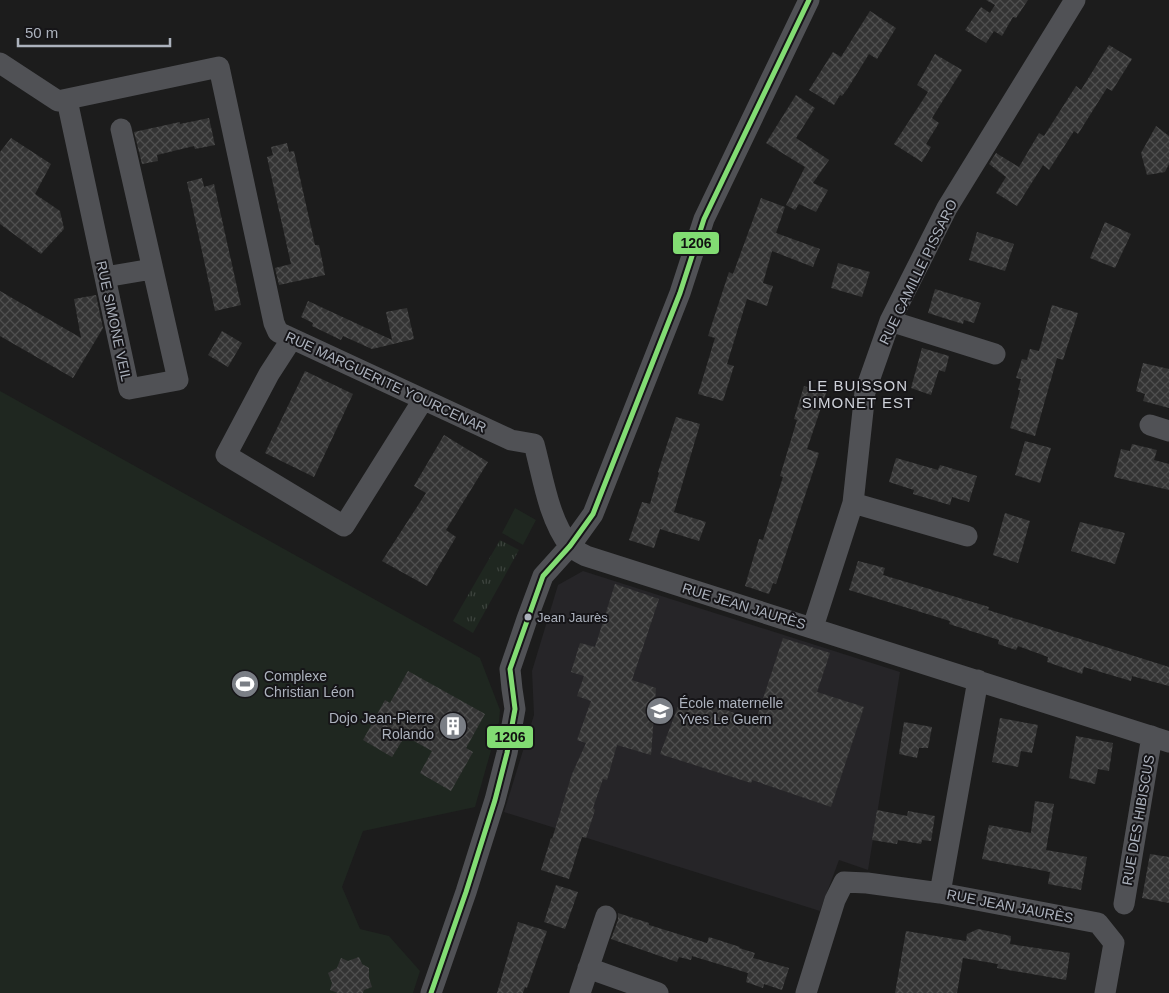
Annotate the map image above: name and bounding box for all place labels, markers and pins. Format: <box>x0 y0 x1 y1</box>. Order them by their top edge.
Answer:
place label: Jean Jaurès <box>537 610 608 625</box>
marker: Jean Jaurès <box>523 612 533 622</box>
place label: Complexe Christian Léon <box>264 668 354 700</box>
sports icon: Complexe Christian Léon <box>230 669 260 699</box>
place label: École maternelle Yves Le Guern <box>679 695 783 727</box>
school or university icon: École maternelle Yves Le Guern <box>645 696 675 726</box>
place label: Dojo Jean-Pierre Rolando <box>329 710 434 742</box>
building icon: Dojo Jean-Pierre Rolando <box>438 711 468 741</box>

